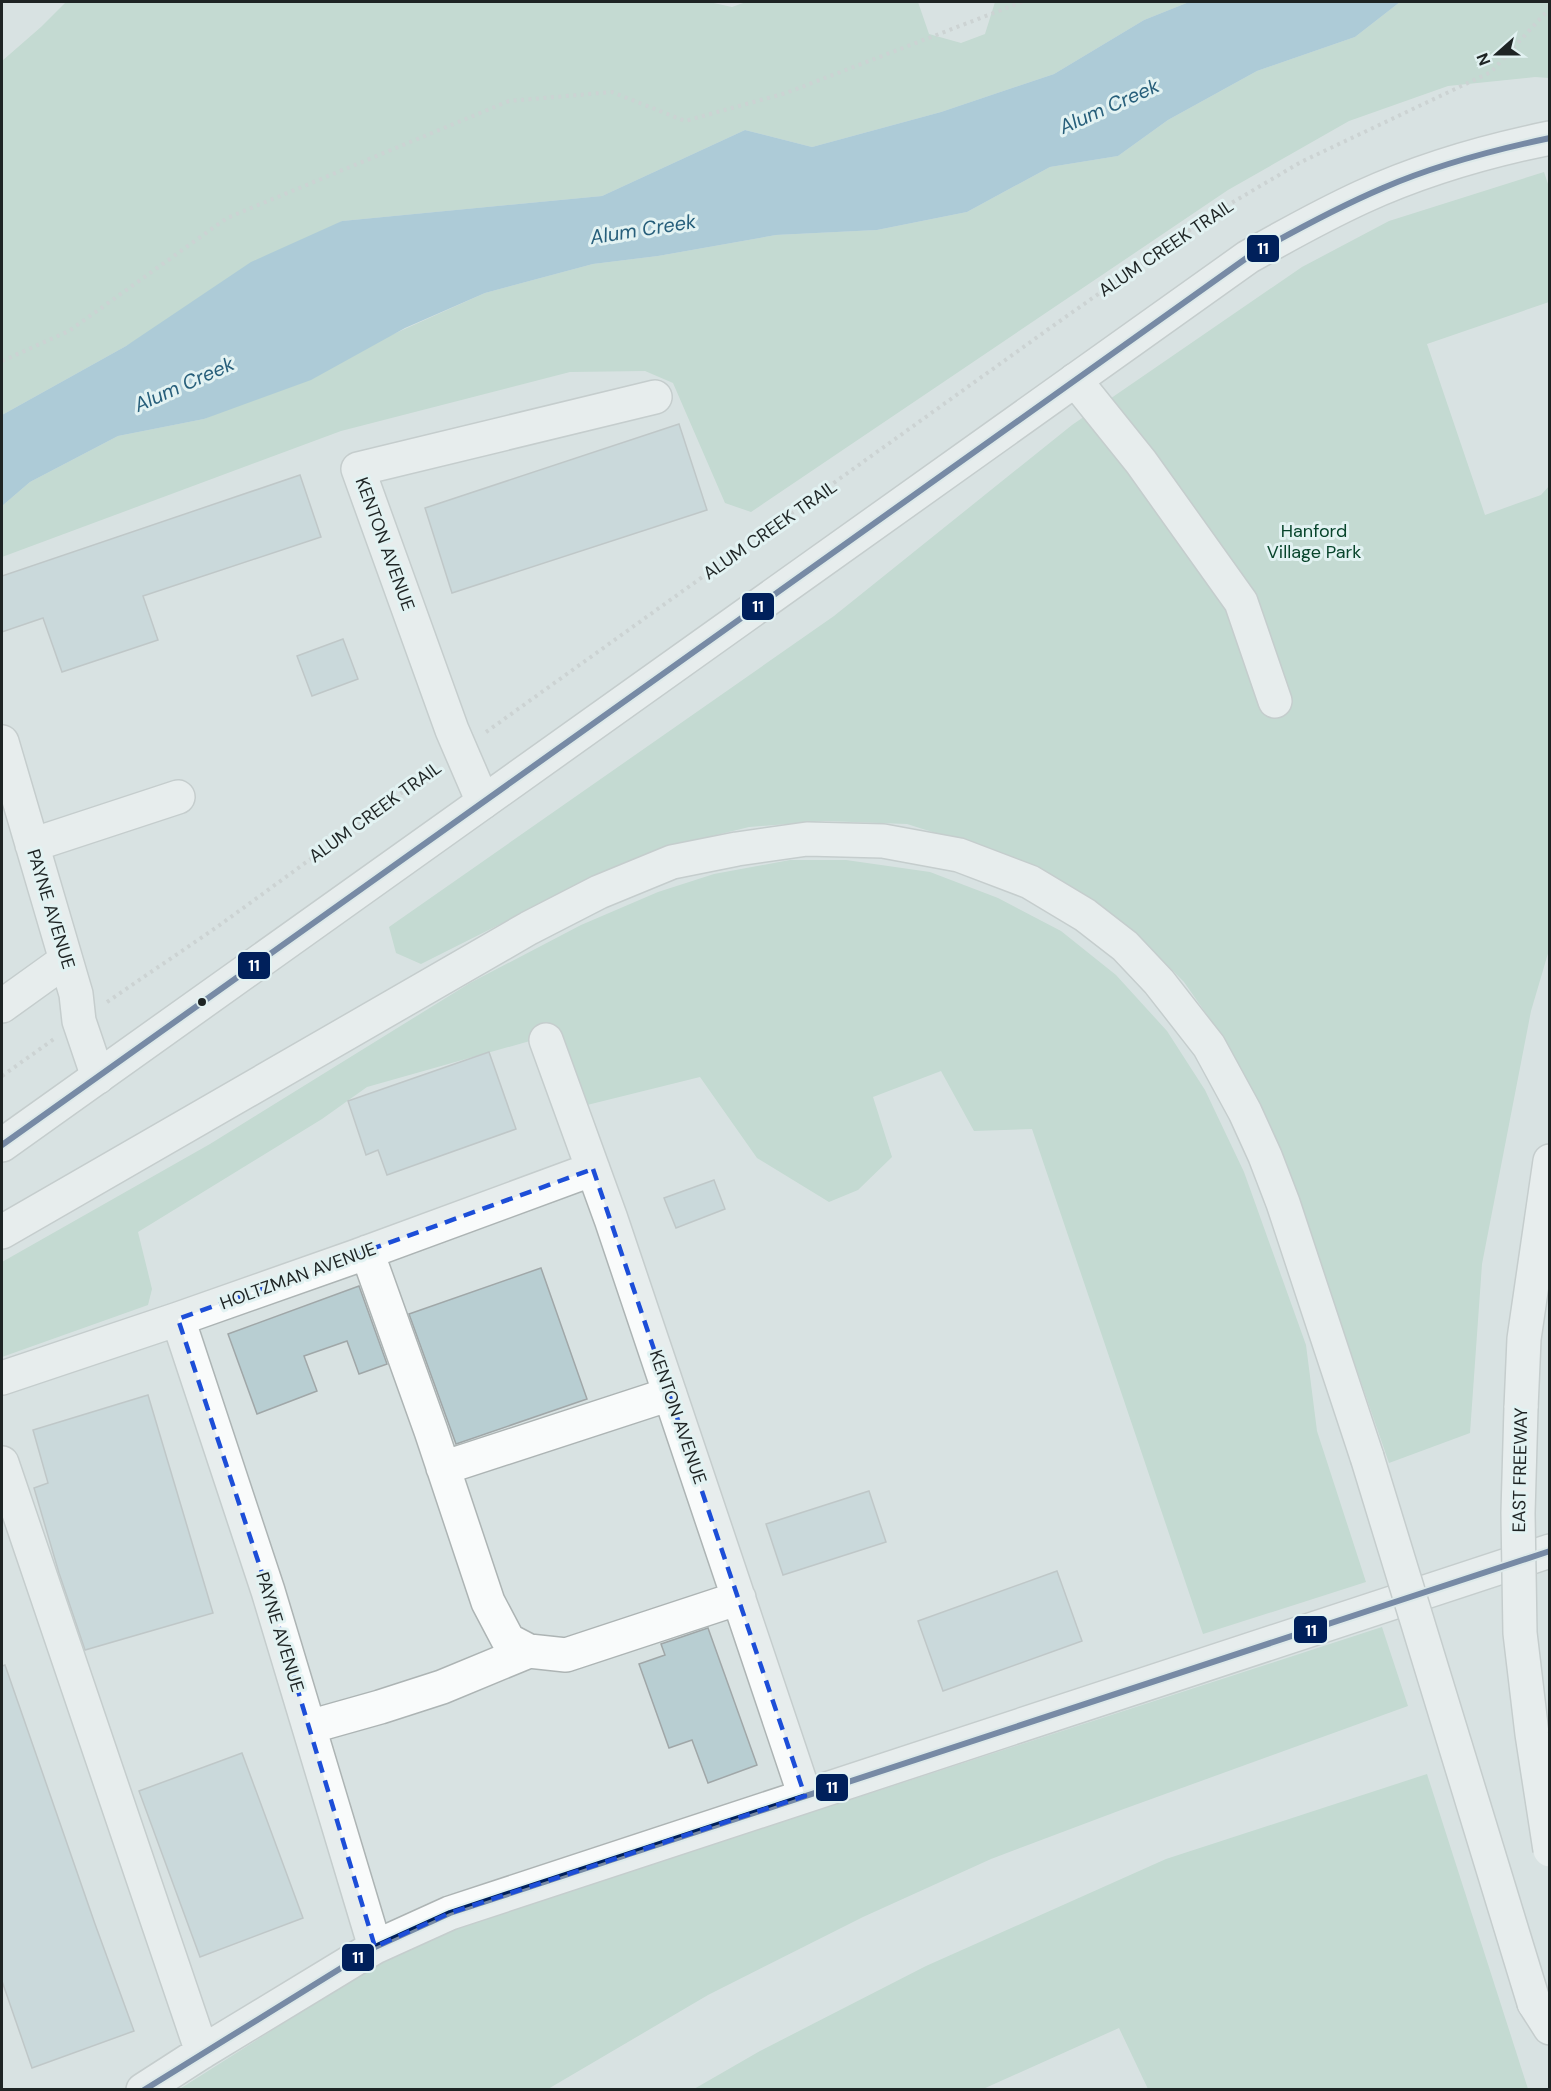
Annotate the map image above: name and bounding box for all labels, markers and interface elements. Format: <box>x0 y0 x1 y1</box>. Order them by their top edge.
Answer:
north arrow <box>1467 24 1527 84</box>
text: N <box>1472 50 1495 68</box>
water label: Alum Creek <box>1054 72 1164 140</box>
street label: ALUM CREEK TRAIL <box>1094 194 1238 302</box>
water label: Alum Creek <box>587 208 699 250</box>
line badge: 11 <box>1246 234 1280 263</box>
text: 11 <box>1257 238 1269 259</box>
water label: Alum Creek <box>129 350 239 418</box>
street label: KENTON AVENUE <box>350 474 420 614</box>
street label: ALUM CREEK TRAIL <box>698 475 842 585</box>
park label: Hanford Village Park <box>1267 519 1361 564</box>
line badge: 11 <box>741 592 775 621</box>
text: 11 <box>752 596 764 617</box>
street label: ALUM CREEK TRAIL <box>304 756 446 868</box>
street label: PAYNE AVENUE <box>21 846 81 972</box>
line badge: 11 <box>237 951 271 980</box>
text: 11 <box>248 955 260 976</box>
unlabelled marker <box>196 996 208 1008</box>
street label: HOLTZMAN AVENUE <box>217 1237 379 1315</box>
street label: KENTON AVENUE <box>644 1347 712 1487</box>
street label: EAST FREEWAY <box>1507 1407 1533 1533</box>
street label: PAYNE AVENUE <box>250 1569 310 1695</box>
line badge: 11 <box>1293 1615 1328 1644</box>
text: 11 <box>1305 1620 1317 1641</box>
line badge: 11 <box>815 1773 849 1802</box>
text: 11 <box>826 1777 838 1798</box>
line badge: 11 <box>341 1943 375 1972</box>
text: 11 <box>352 1947 364 1968</box>

